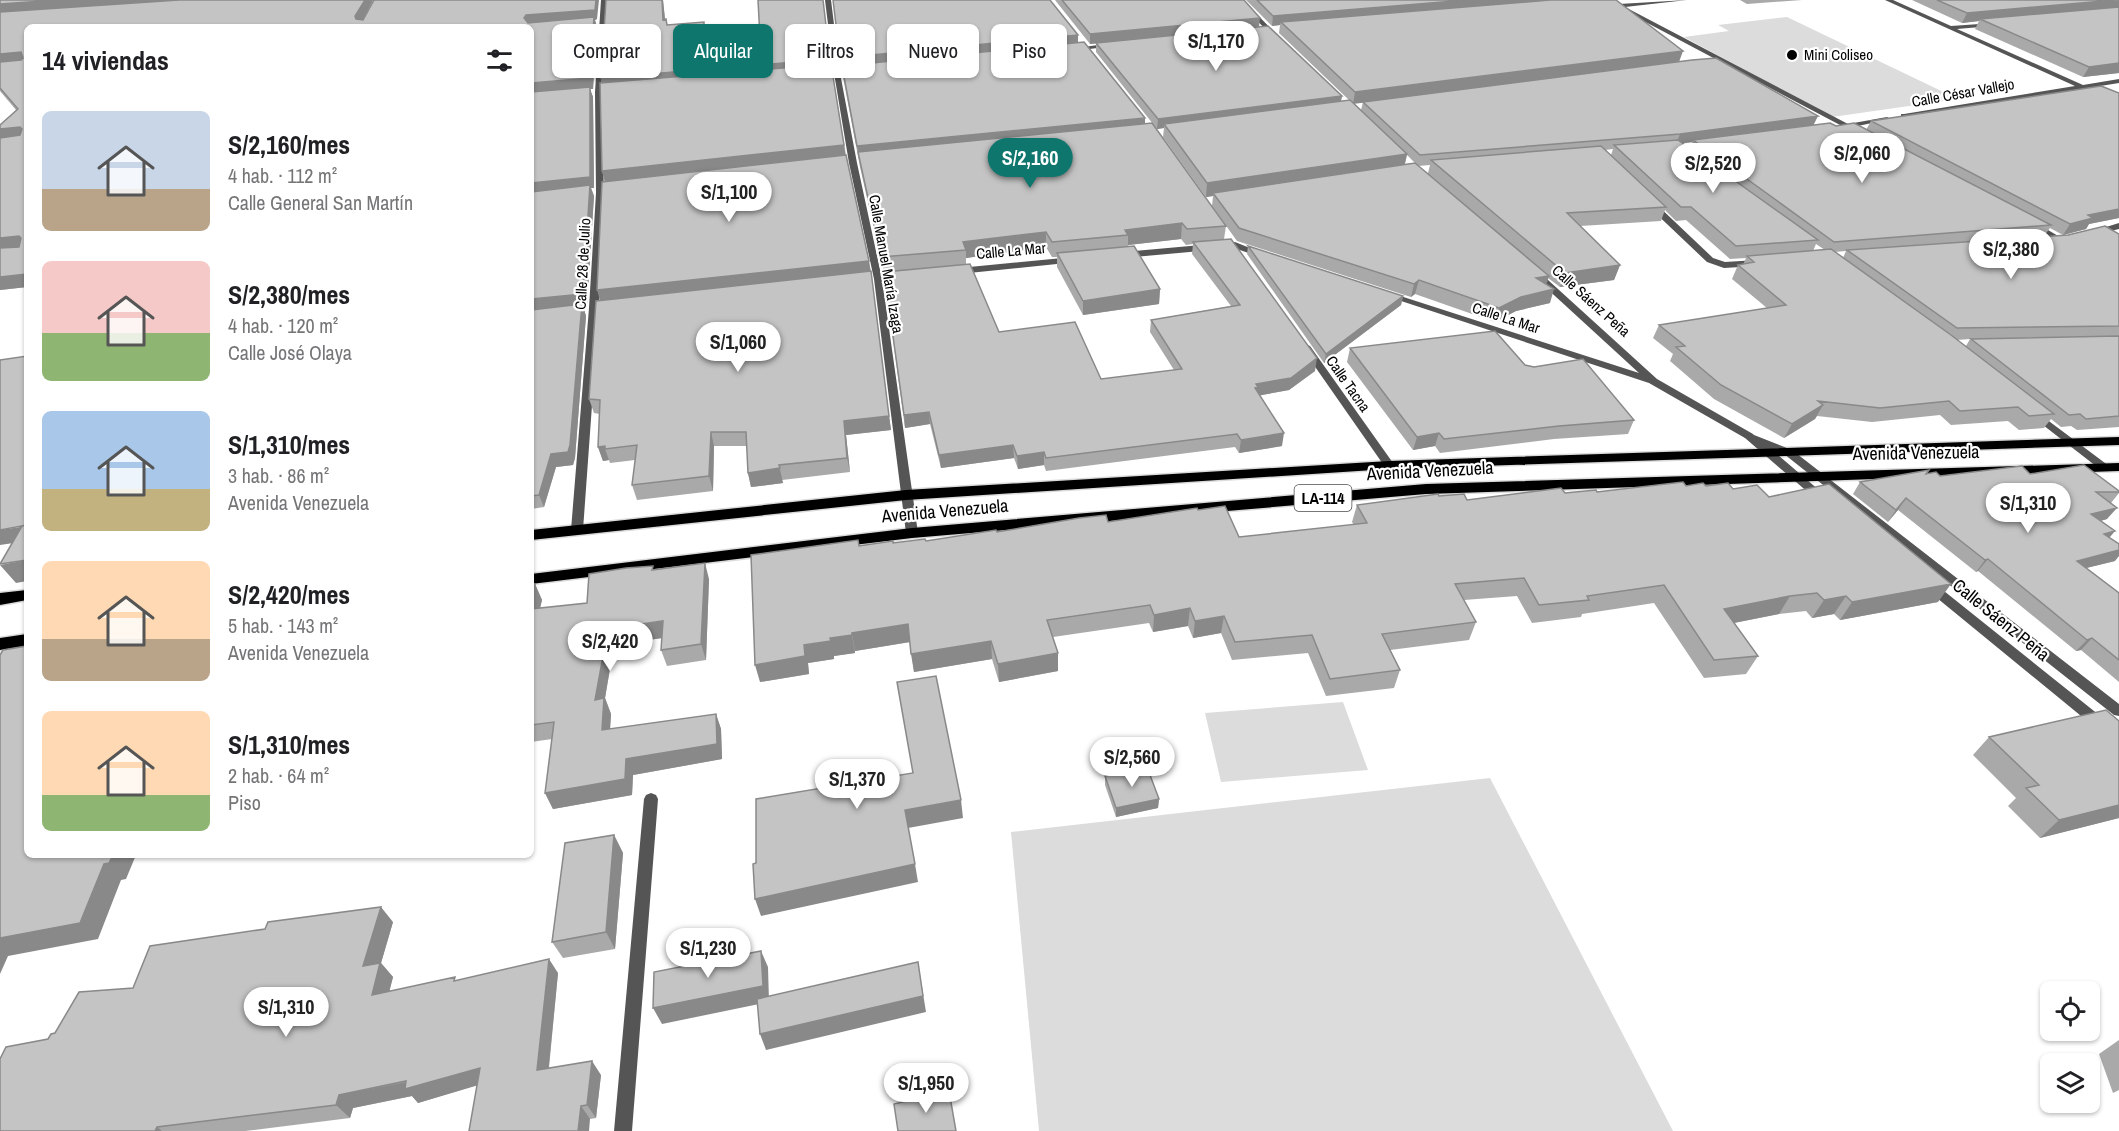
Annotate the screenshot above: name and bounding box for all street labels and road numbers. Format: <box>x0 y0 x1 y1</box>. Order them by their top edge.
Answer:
street label: Calle César Vallejo <box>1910 73 2016 112</box>
street label: Calle Manuel María Izaga <box>864 193 909 335</box>
street label: Calle 28 de Julio <box>570 218 595 310</box>
street label: Calle La Mar <box>975 237 1047 264</box>
street label: Calle Sáenz Peña <box>1548 260 1635 341</box>
street label: Calle La Mar <box>1470 297 1543 338</box>
street label: Calle Tacna <box>1321 351 1376 416</box>
street label: Avenida Venezuela <box>1851 439 1980 466</box>
street label: Avenida Venezuela <box>1365 455 1494 486</box>
road number: LA-114 <box>1294 485 1352 511</box>
street label: Avenida Venezuela <box>880 493 1009 529</box>
street label: Calle Sáenz Peña <box>1948 573 2055 667</box>

